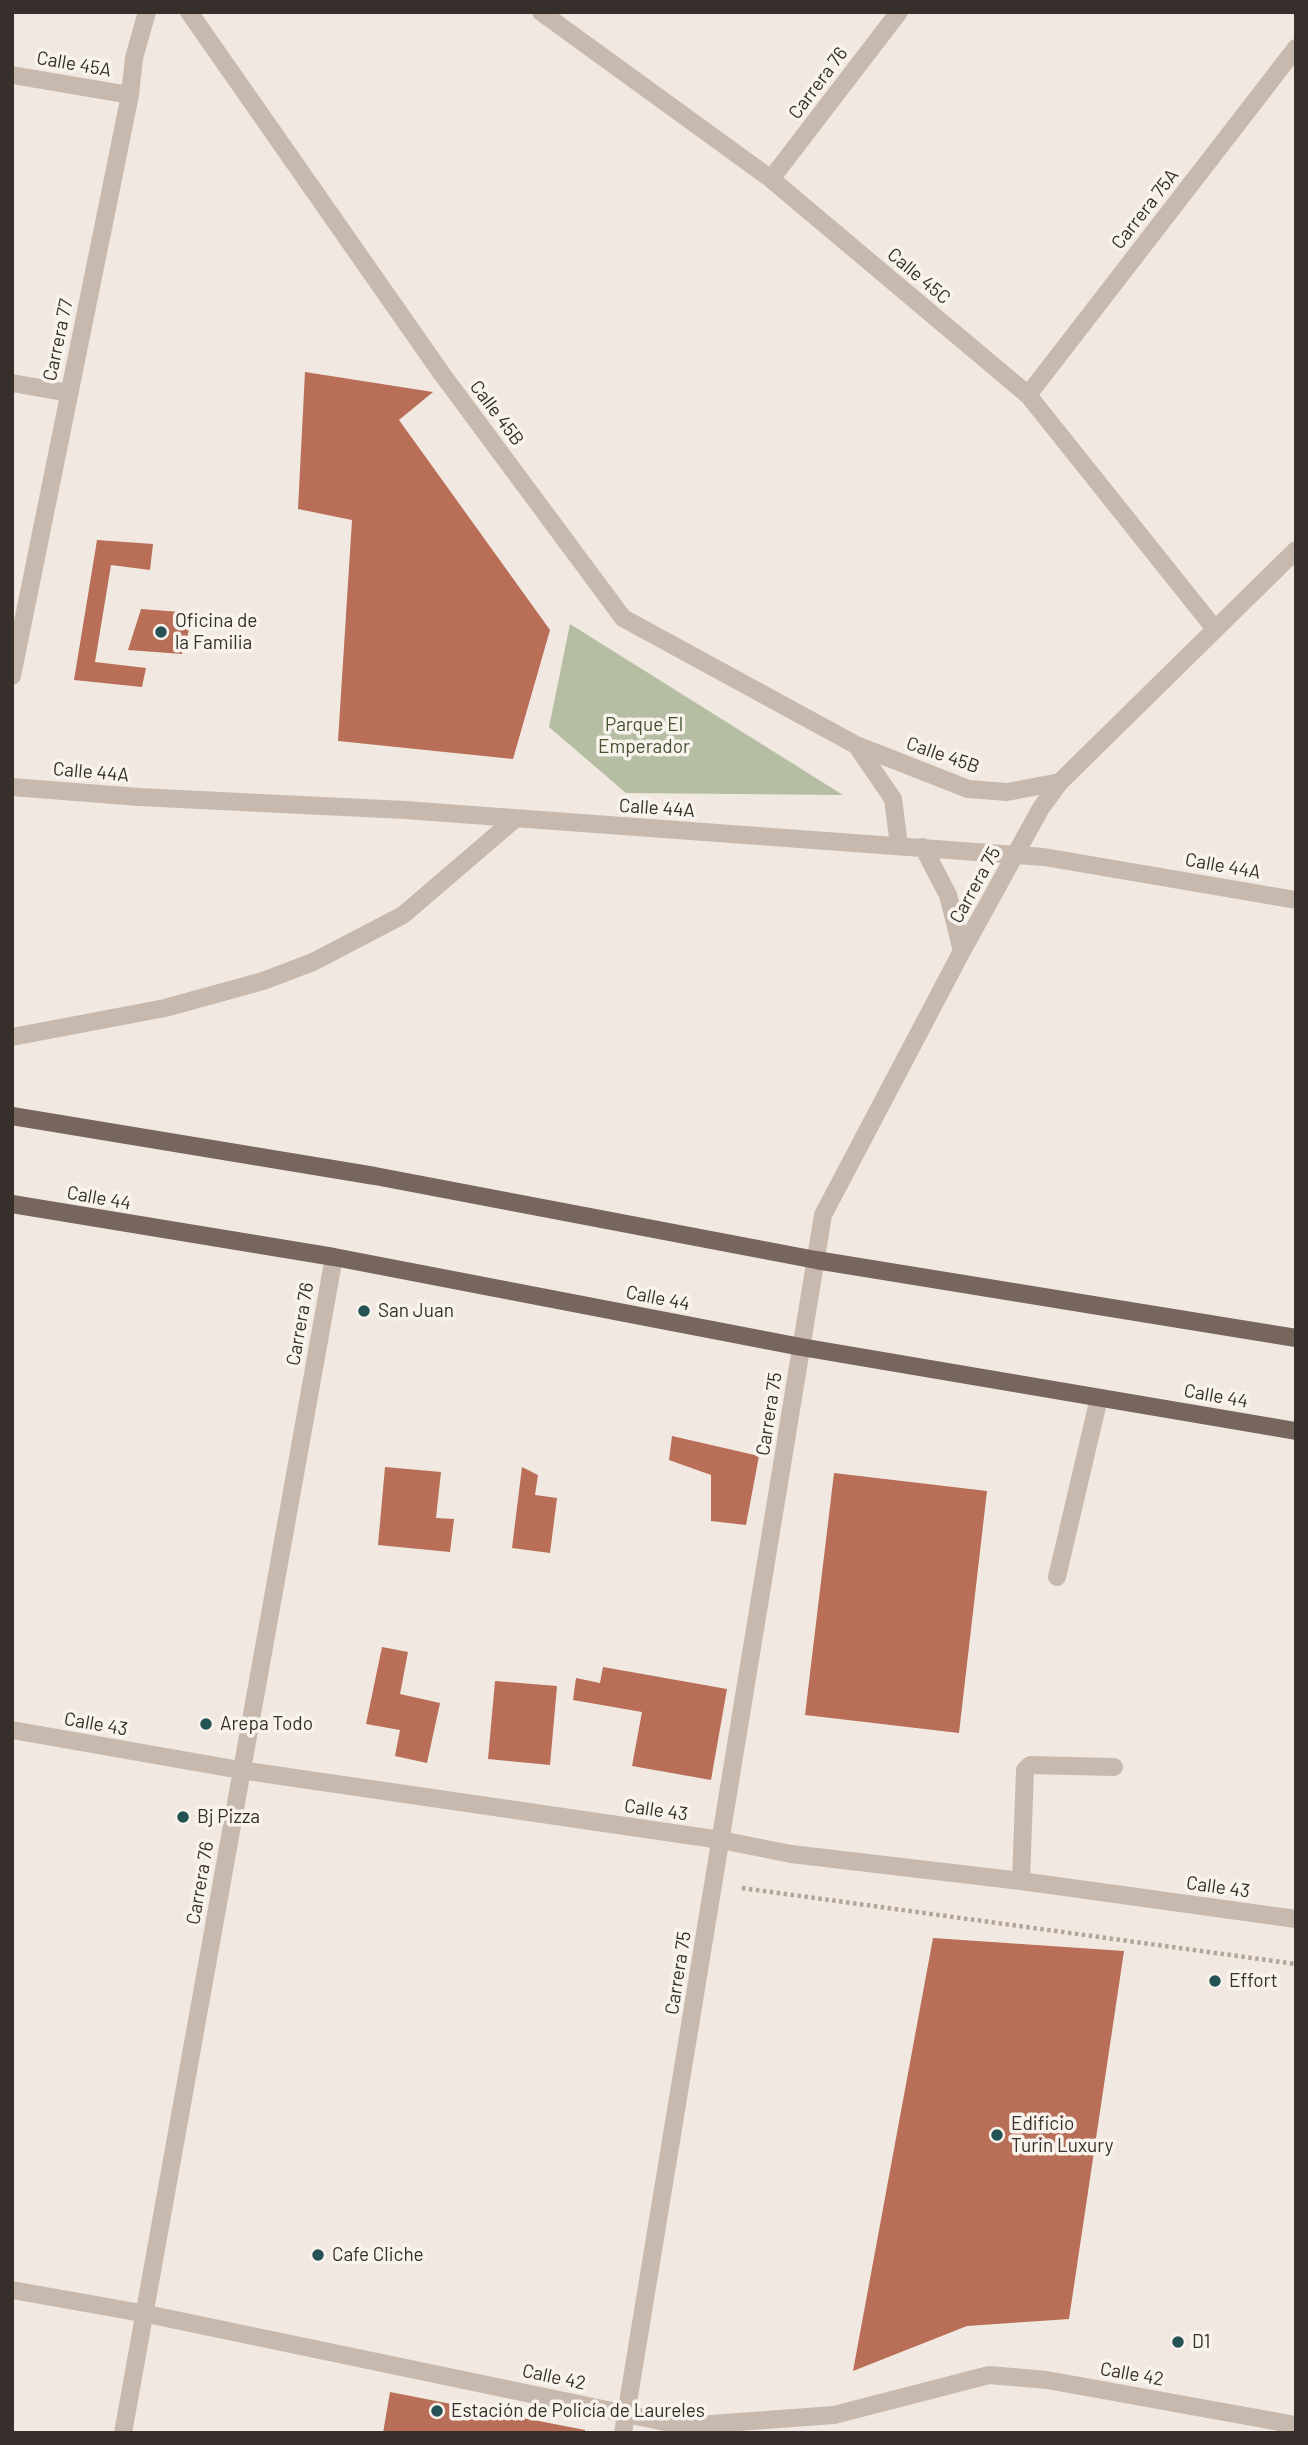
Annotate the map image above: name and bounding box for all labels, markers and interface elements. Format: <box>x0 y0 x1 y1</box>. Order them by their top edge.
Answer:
street label: Carrera 76 <box>784 43 852 123</box>
street label: Calle 45A <box>35 46 113 82</box>
street label: Carrera 75A <box>1107 164 1183 254</box>
street label: Calle 45C <box>883 243 955 309</box>
street label: Carrera 77 <box>38 297 78 383</box>
street label: Calle 45B <box>465 376 529 450</box>
place label: Oficina de la Familia <box>175 610 257 654</box>
marker: Oficina de la Familia <box>153 624 169 640</box>
park label: Parque El Emperador <box>598 714 690 758</box>
street label: Calle 45B <box>903 732 983 778</box>
street label: Calle 44A <box>52 757 130 787</box>
street label: Calle 44A <box>618 794 696 822</box>
street label: Carrera 75 <box>945 843 1005 927</box>
street label: Calle 44A <box>1183 848 1263 884</box>
street label: Calle 44 <box>65 1181 133 1215</box>
street label: Carrera 76 <box>281 1281 319 1367</box>
street label: Calle 44 <box>624 1281 692 1315</box>
place label: San Juan <box>378 1300 454 1322</box>
marker: San Juan <box>356 1303 372 1319</box>
street label: Carrera 75 <box>751 1371 787 1457</box>
street label: Calle 44 <box>1182 1379 1250 1413</box>
street label: Calle 43 <box>62 1707 130 1741</box>
place label: Arepa Todo <box>220 1713 313 1735</box>
marker: Arepa Todo <box>198 1716 214 1732</box>
street label: Calle 43 <box>623 1794 689 1826</box>
place label: Bj Pizza <box>197 1806 260 1828</box>
marker: Bj Pizza <box>175 1809 191 1825</box>
street label: Carrera 76 <box>181 1840 219 1926</box>
street label: Calle 43 <box>1185 1871 1251 1903</box>
street label: Carrera 75 <box>660 1930 696 2016</box>
place label: Effort <box>1229 1970 1278 1992</box>
marker: Effort <box>1207 1973 1223 1989</box>
place label: Edificio Turin Luxury <box>1011 2113 1113 2157</box>
marker: Edificio Turin Luxury <box>989 2127 1005 2143</box>
place label: Cafe Cliche <box>332 2244 424 2266</box>
marker: Cafe Cliche <box>310 2247 326 2263</box>
place label: D1 <box>1192 2331 1210 2353</box>
marker: D1 <box>1170 2334 1186 2350</box>
street label: Calle 42 <box>1098 2357 1166 2391</box>
street label: Calle 42 <box>520 2359 588 2395</box>
place label: Estación de Policía de Laureles <box>451 2400 705 2422</box>
marker: Estación de Policía de Laureles <box>429 2403 445 2419</box>

